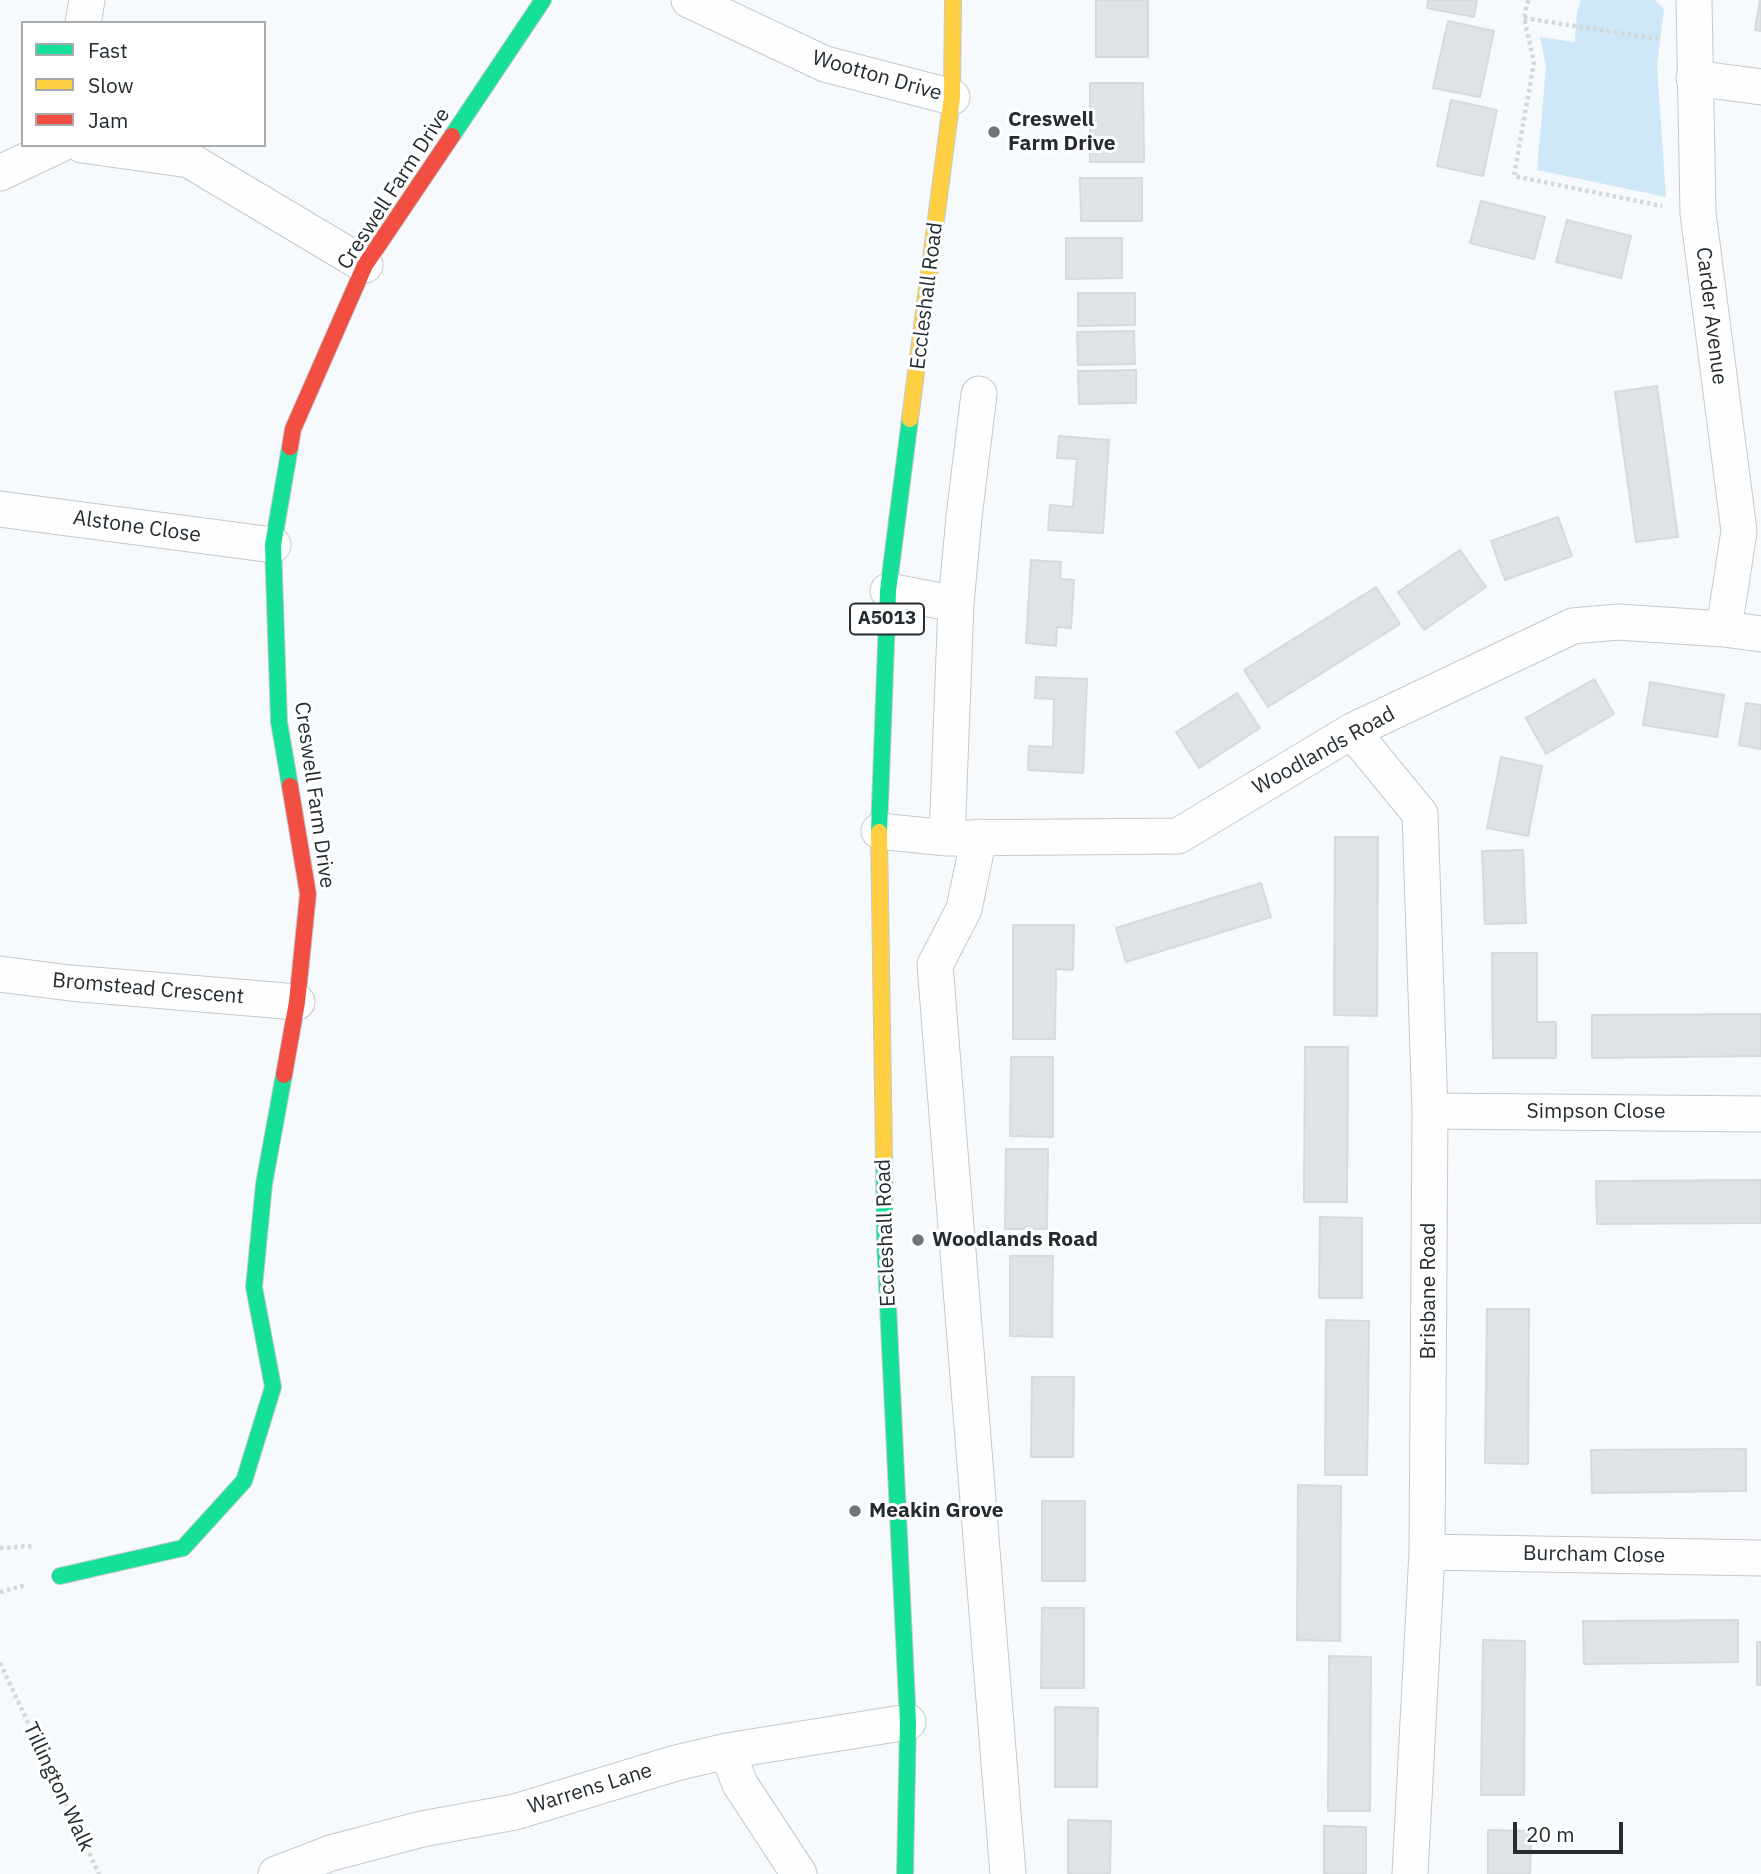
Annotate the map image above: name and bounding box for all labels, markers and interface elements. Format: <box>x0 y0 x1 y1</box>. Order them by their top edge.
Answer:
legend <box>21 21 266 147</box>
text: Fast <box>88 36 128 64</box>
street label: Wootton Drive <box>809 45 945 107</box>
text: Slow <box>88 71 134 99</box>
street label: Creswell Farm Drive <box>332 103 456 275</box>
text: Jam <box>88 106 128 134</box>
place label: Creswell Farm Drive <box>1008 107 1116 157</box>
marker: Creswell Farm Drive <box>986 124 1002 140</box>
street label: Eccleshall Road <box>905 221 949 371</box>
street label: Carder Avenue <box>1690 246 1732 386</box>
street label: Alstone Close <box>71 506 203 548</box>
road number: A5013 <box>850 604 924 634</box>
street label: Creswell Farm Drive <box>288 700 340 890</box>
street label: Woodlands Road <box>1249 702 1399 800</box>
street label: Bromstead Crescent <box>51 968 245 1010</box>
street label: Simpson Close <box>1526 1099 1666 1125</box>
street label: Eccleshall Road <box>871 1159 901 1307</box>
street label: Brisbane Road <box>1416 1223 1442 1359</box>
place label: Woodlands Road <box>932 1227 1098 1253</box>
marker: Woodlands Road <box>910 1232 926 1248</box>
place label: Meakin Grove <box>869 1498 1004 1524</box>
marker: Meakin Grove <box>847 1503 863 1519</box>
street label: Burcham Close <box>1523 1541 1665 1569</box>
street label: Tillington Walk <box>17 1719 99 1855</box>
street label: Warrens Lane <box>525 1758 655 1820</box>
scale bar <box>1516 1808 1626 1852</box>
text: 20 m <box>1526 1820 1575 1848</box>

